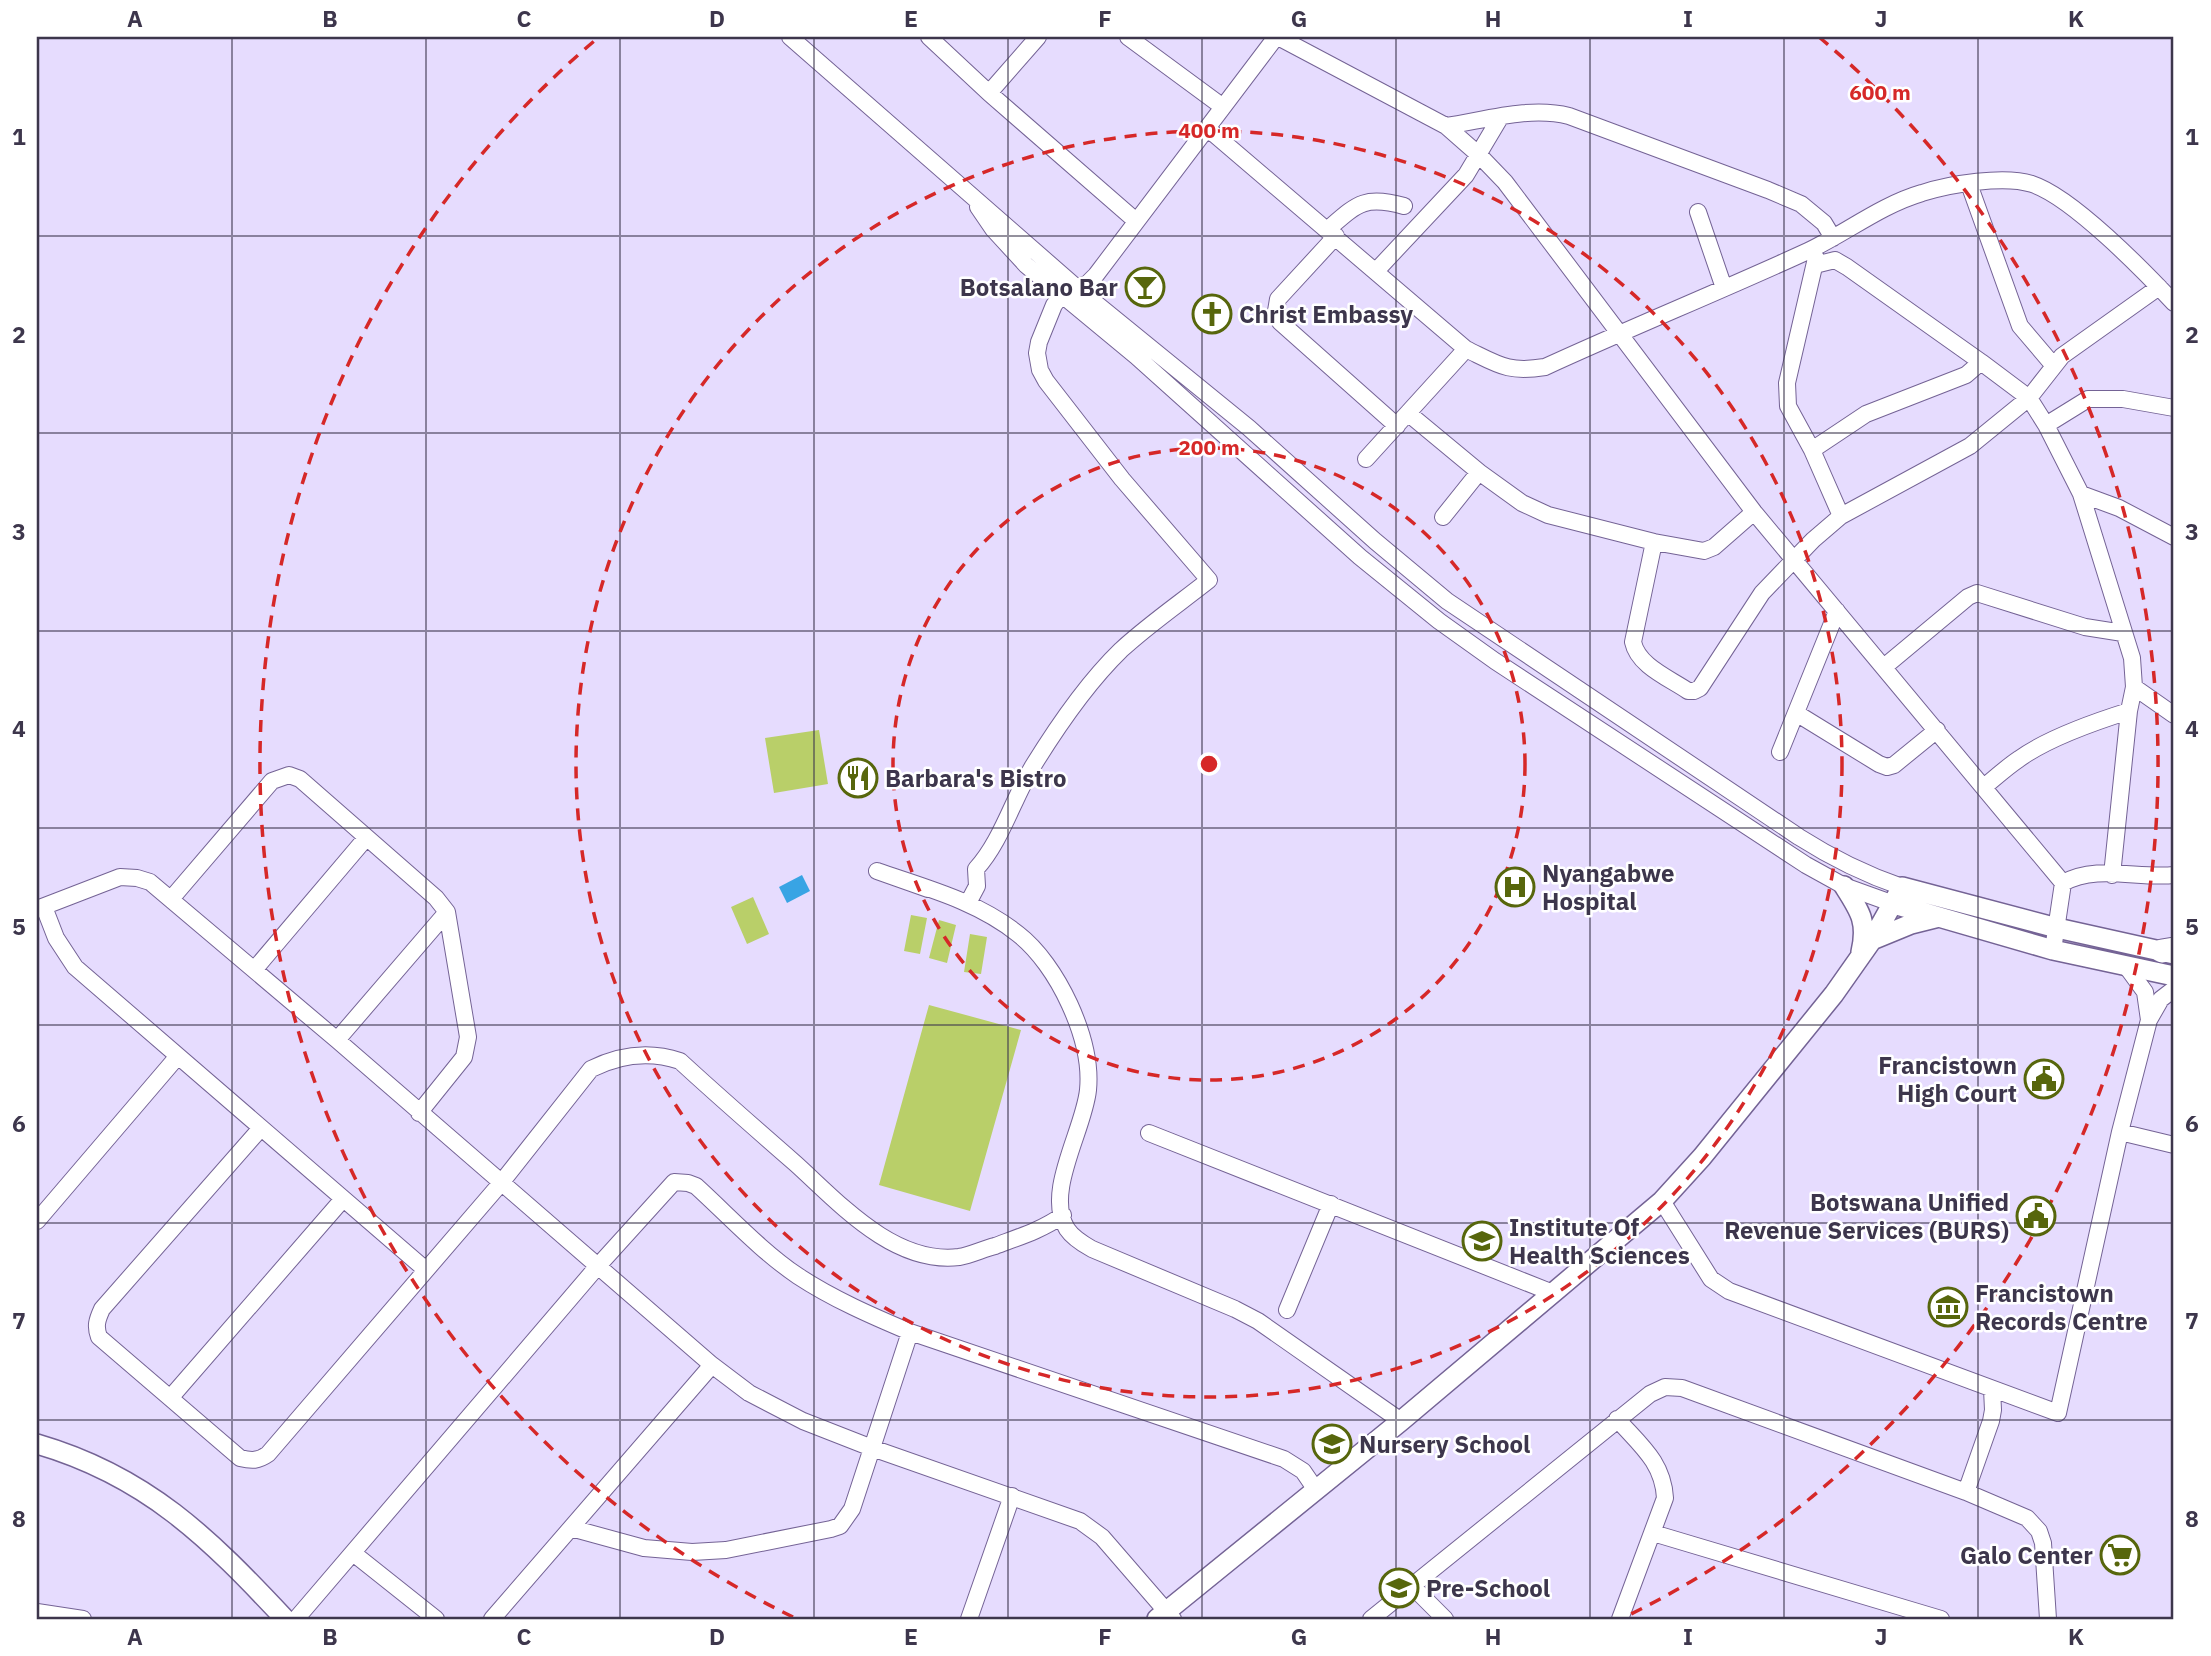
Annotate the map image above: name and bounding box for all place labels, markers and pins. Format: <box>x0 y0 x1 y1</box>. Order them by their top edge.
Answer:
bar icon: Botsalano Bar <box>1124 266 1166 308</box>
place label: Botsalano Bar <box>960 271 1118 303</box>
church icon: Christ Embassy <box>1191 293 1233 335</box>
place label: Christ Embassy <box>1239 298 1413 330</box>
centre of rings <box>1197 752 1221 776</box>
restaurant icon: Barbara's Bistro <box>837 757 879 799</box>
place label: Barbara's Bistro <box>885 762 1067 794</box>
place label: Nyangabwe Hospital <box>1542 857 1674 917</box>
hospital icon: Nyangabwe Hospital <box>1494 866 1536 908</box>
place label: Francistown High Court <box>1878 1049 2017 1109</box>
public building icon: Francistown High Court <box>2023 1058 2065 1100</box>
place label: Botswana Unified Revenue Services (BURS) <box>1724 1186 2009 1246</box>
public building icon: Botswana Unified Revenue Services (BURS) <box>2015 1195 2057 1237</box>
place label: Institute Of Health Sciences <box>1509 1211 1690 1271</box>
school or university icon: Institute Of Health Sciences <box>1461 1220 1503 1262</box>
place label: Francistown Records Centre <box>1975 1277 2148 1337</box>
museum icon: Francistown Records Centre <box>1927 1286 1969 1328</box>
school or university icon: Nursery School <box>1311 1423 1353 1465</box>
place label: Nursery School <box>1359 1428 1530 1460</box>
supermarket icon: Galo Center <box>2099 1534 2141 1576</box>
place label: Galo Center <box>1960 1539 2093 1571</box>
school or university icon: Pre-School <box>1378 1567 1420 1609</box>
place label: Pre-School <box>1426 1572 1550 1604</box>

